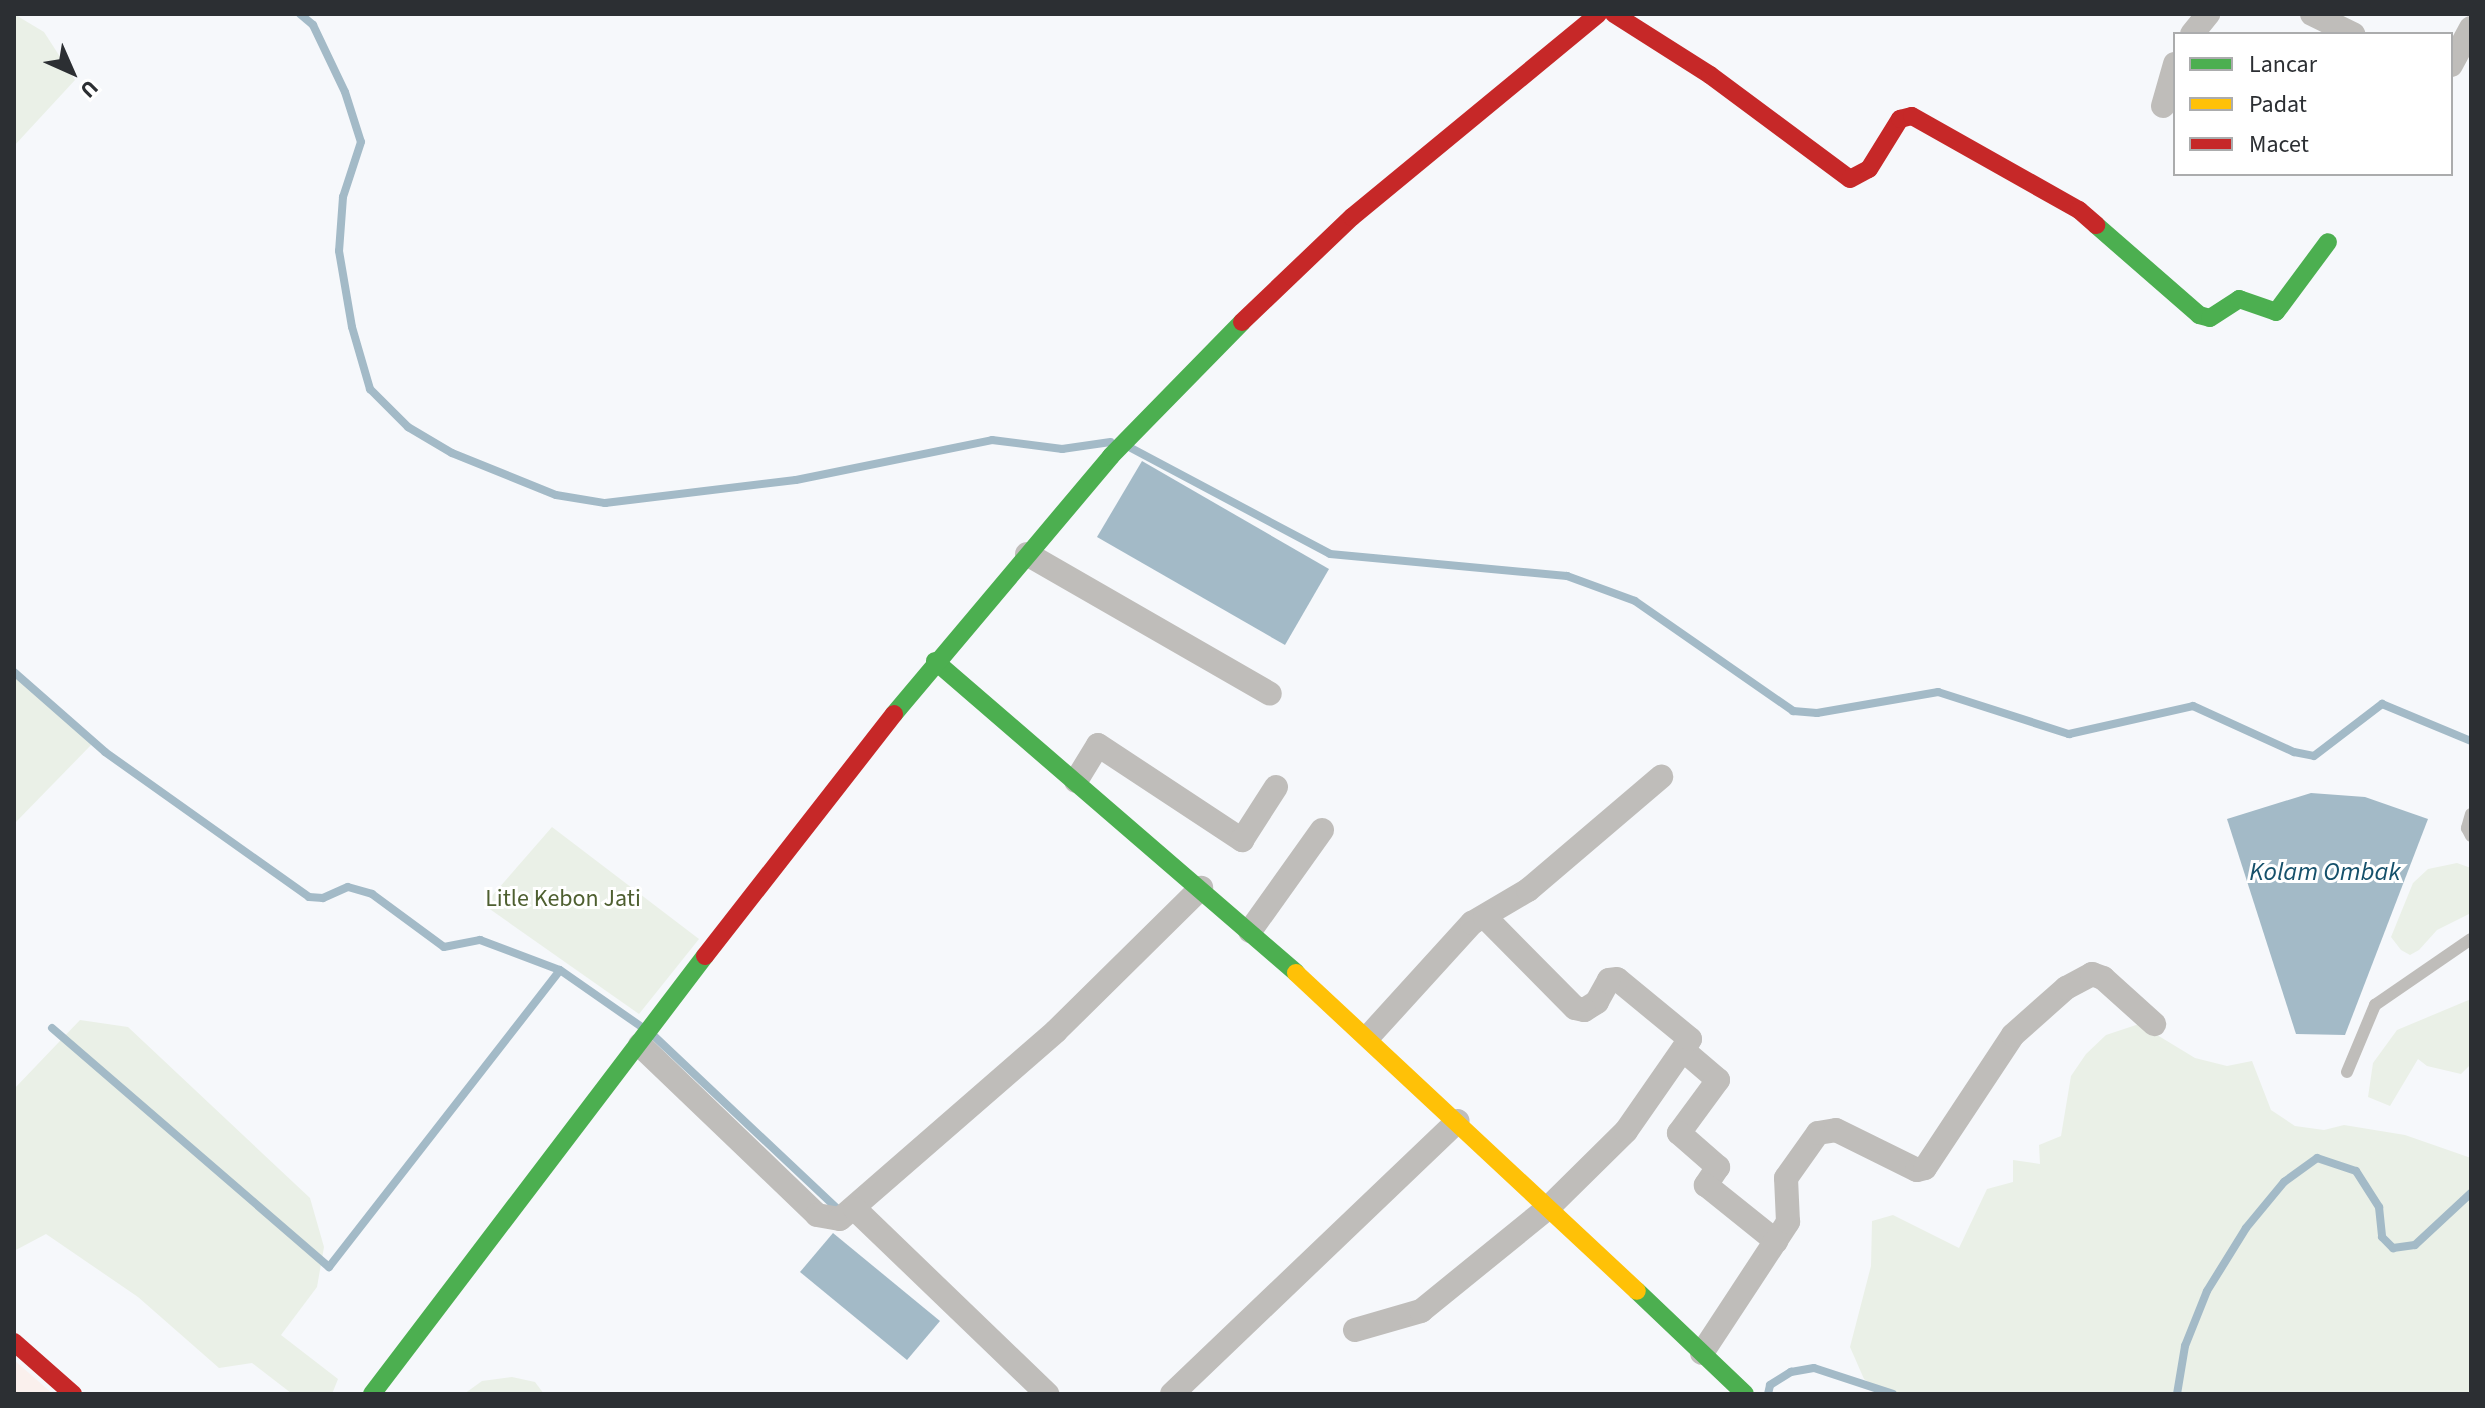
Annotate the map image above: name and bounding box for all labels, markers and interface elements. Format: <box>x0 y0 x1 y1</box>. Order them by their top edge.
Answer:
north arrow <box>32 32 112 112</box>
legend <box>2173 32 2453 176</box>
text: Lancar <box>2249 47 2317 82</box>
text: U <box>72 72 105 105</box>
text: Padat <box>2249 87 2307 122</box>
text: Macet <box>2249 127 2309 162</box>
water label: Kolam Ombak <box>2249 856 2401 888</box>
park label: Litle Kebon Jati <box>485 885 641 913</box>

